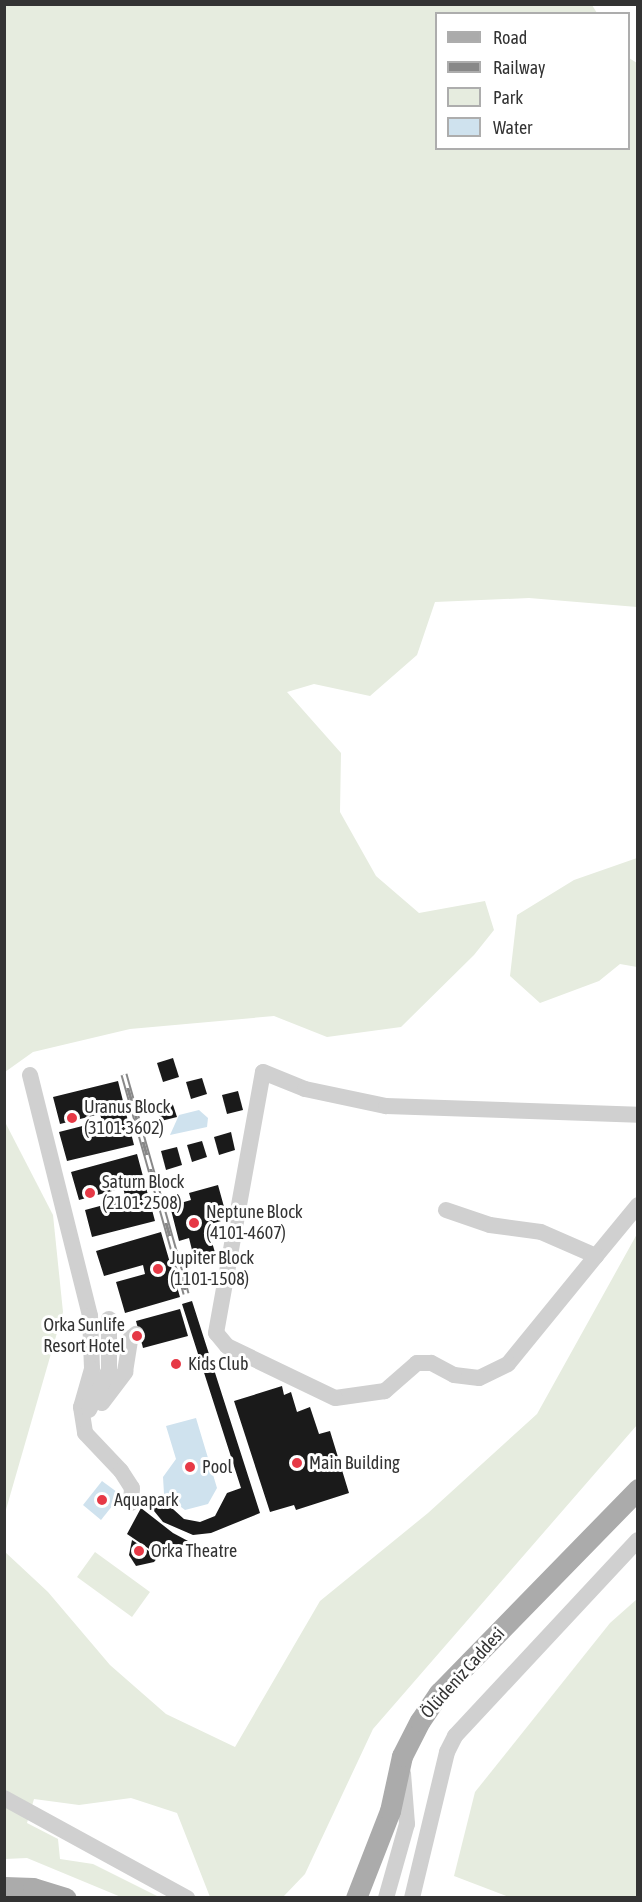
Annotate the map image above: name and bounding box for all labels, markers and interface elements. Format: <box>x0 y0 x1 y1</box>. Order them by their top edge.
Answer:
legend <box>435 12 630 150</box>
text: Road <box>493 27 527 48</box>
text: Railway <box>493 57 545 78</box>
text: Park <box>493 87 523 108</box>
text: Water <box>493 117 532 138</box>
place label: Uranus Block (3101-3602) <box>84 1097 170 1140</box>
marker: Uranus Block (3101-3602) <box>65 1111 79 1125</box>
place label: Saturn Block (2101-2508) <box>102 1172 184 1214</box>
marker: Saturn Block (2101-2508) <box>83 1186 97 1200</box>
place label: Neptune Block (4101-4607) <box>206 1202 303 1244</box>
marker: Neptune Block (4101-4607) <box>187 1216 201 1230</box>
place label: Jupiter Block (1101-1508) <box>170 1248 254 1290</box>
marker: Jupiter Block (1101-1508) <box>151 1262 165 1276</box>
place label: Orka Sunlife Resort Hotel <box>43 1315 125 1358</box>
marker: Orka Sunlife Resort Hotel <box>130 1329 144 1343</box>
place label: Kids Club <box>188 1353 248 1375</box>
marker: Kids Club <box>169 1357 183 1371</box>
place label: Main Building <box>309 1452 400 1474</box>
place label: Pool <box>202 1456 232 1478</box>
marker: Main Building <box>290 1456 304 1470</box>
marker: Pool <box>183 1460 197 1474</box>
place label: Aquapark <box>114 1489 179 1511</box>
marker: Aquapark <box>95 1493 109 1507</box>
place label: Orka Theatre <box>151 1540 237 1562</box>
marker: Orka Theatre <box>132 1544 146 1558</box>
street label: Ölüdeniz Caddesi <box>417 1623 509 1723</box>

